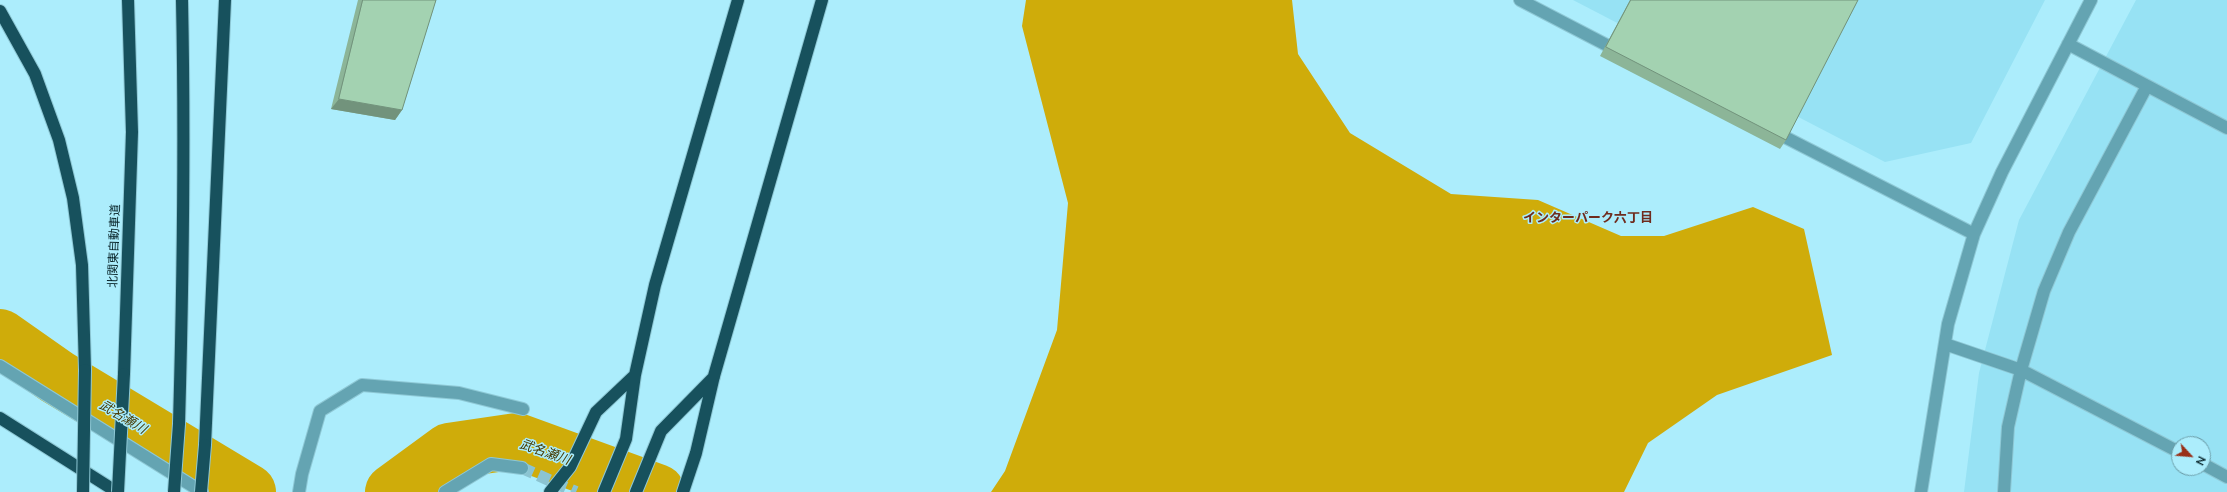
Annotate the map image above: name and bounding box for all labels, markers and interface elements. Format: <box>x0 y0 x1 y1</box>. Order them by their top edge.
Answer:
street label: 北関東自動車道 <box>105 204 123 288</box>
district label: インターパーク六丁目 <box>1523 210 1653 226</box>
water label: 武名瀬川 <box>97 397 149 437</box>
water label: 武名瀬川 <box>518 436 572 468</box>
north arrow <box>2171 436 2211 476</box>
text: N <box>2194 454 2209 468</box>

